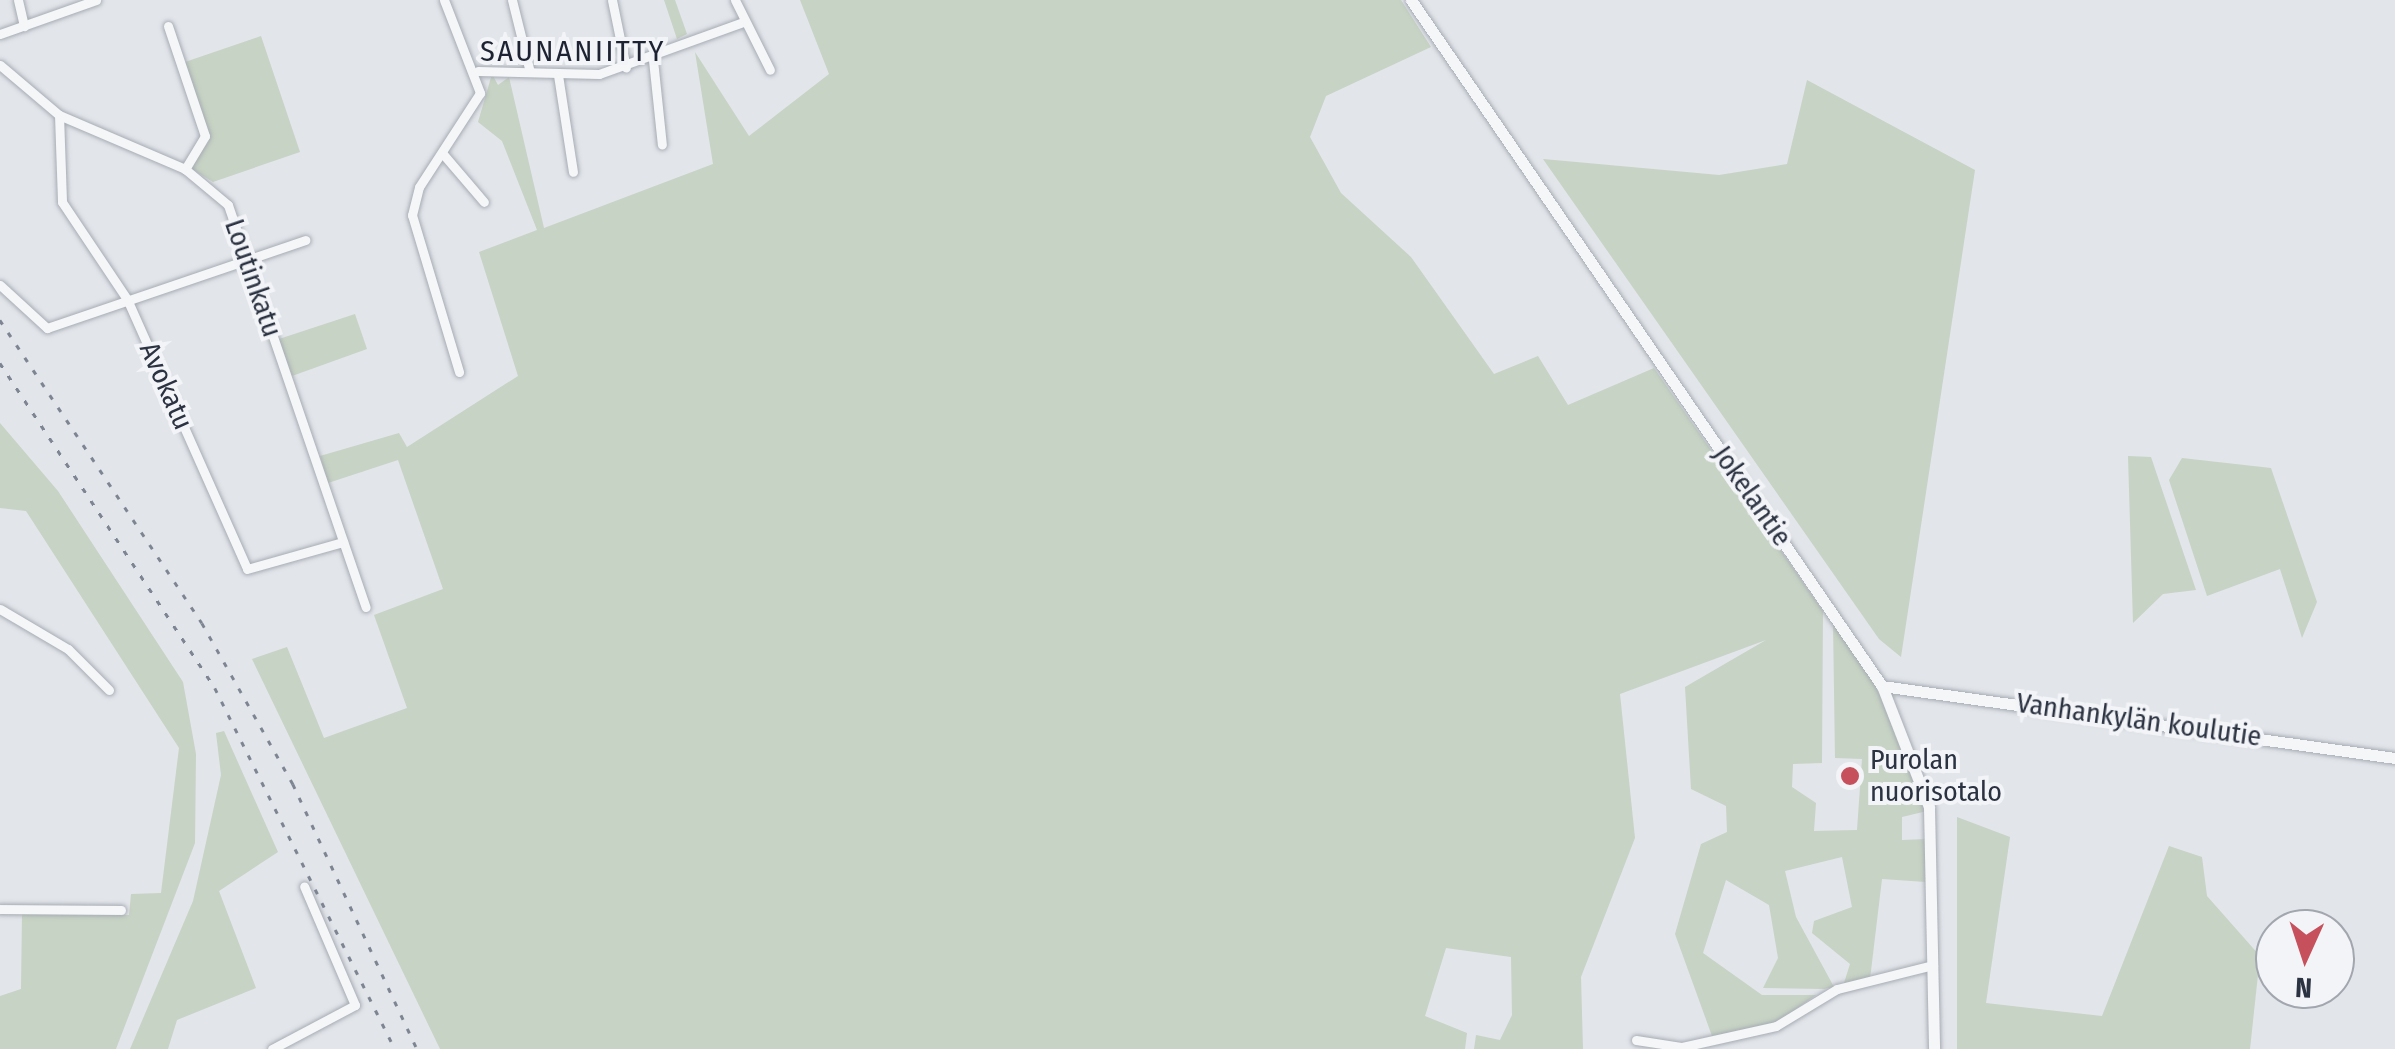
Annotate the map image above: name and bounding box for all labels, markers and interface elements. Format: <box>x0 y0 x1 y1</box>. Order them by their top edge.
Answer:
district label: SAUNANIITTY <box>480 33 666 69</box>
street label: Loutinkatu <box>217 215 289 341</box>
street label: Avokatu <box>132 337 200 435</box>
street label: Jokelantie <box>1705 439 1799 553</box>
street label: Vanhankylän koulutie <box>2014 686 2264 754</box>
place label: Purolan nuorisotalo <box>1870 743 2002 809</box>
marker: Purolan nuorisotalo <box>1839 765 1861 787</box>
north arrow <box>2255 909 2355 1009</box>
text: N <box>2294 971 2313 1004</box>

